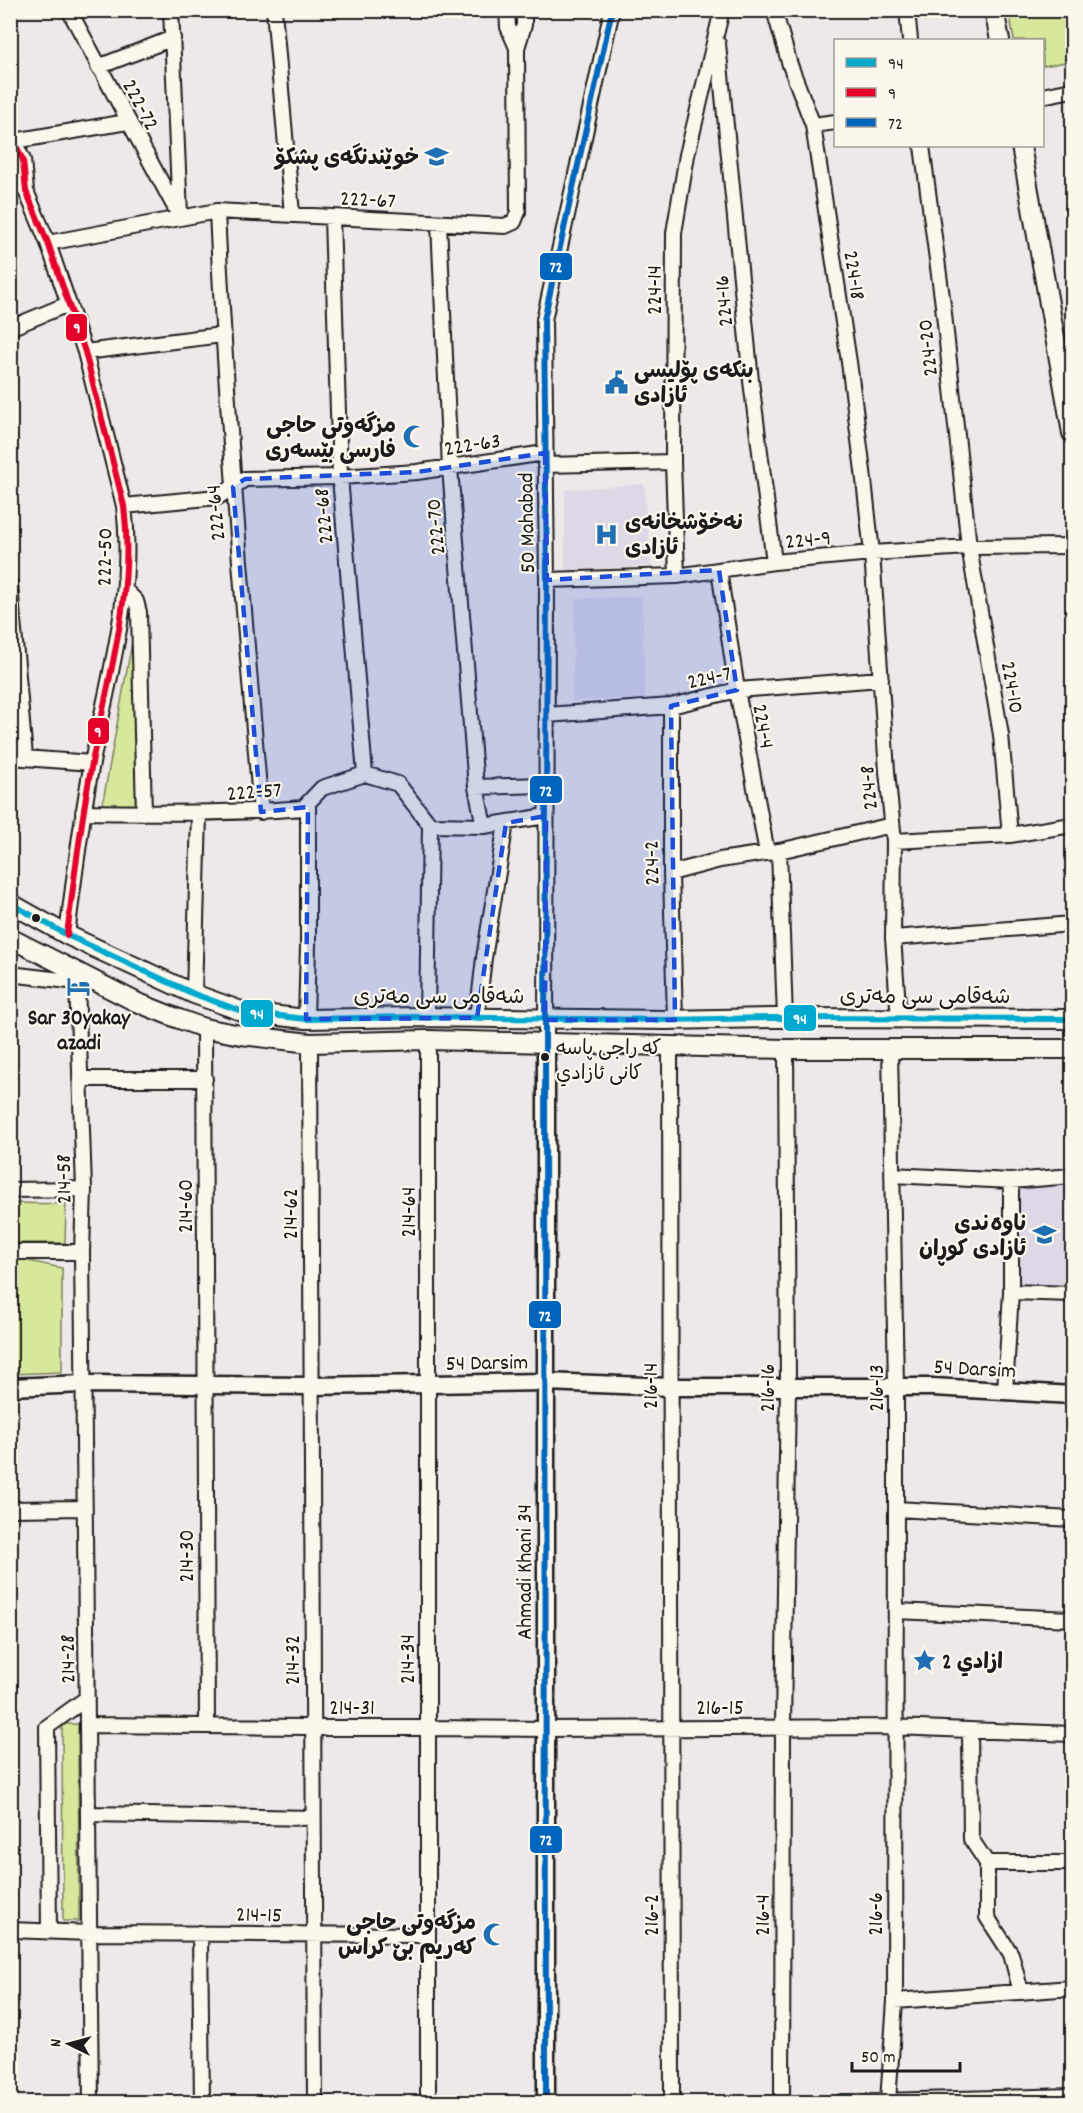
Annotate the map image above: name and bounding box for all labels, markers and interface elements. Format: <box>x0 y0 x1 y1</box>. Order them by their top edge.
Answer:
legend <box>834 39 1044 147</box>
text: 94 <box>888 53 904 78</box>
street label: 222-72 <box>112 74 165 137</box>
text: 9 <box>888 83 896 108</box>
text: 72 <box>888 113 903 138</box>
place label: خوێندنگەی پشکۆ <box>273 143 419 175</box>
school or university icon: خوێندنگەی پشکۆ <box>424 143 450 169</box>
street label: 222-67 <box>339 185 396 218</box>
street label: 224-18 <box>833 249 872 302</box>
line badge: 72 <box>539 252 573 281</box>
text: 72 <box>549 257 563 280</box>
street label: 224-14 <box>641 265 672 315</box>
street label: 224-16 <box>708 274 743 328</box>
line badge: 9 <box>65 313 88 342</box>
street label: 224-20 <box>911 317 948 378</box>
text: 9 <box>73 318 81 341</box>
place label: بنکەی پۆلیسی ئازادی <box>634 357 754 413</box>
public building icon: بنکەی پۆلیسی ئازادی <box>603 369 629 395</box>
place label: مزگەوتی حاجی فارسی بێسەری <box>265 411 396 468</box>
mosque icon: مزگەوتی حاجی فارسی بێسەری <box>401 424 427 450</box>
street label: 222-63 <box>442 427 503 466</box>
street label: 50 Mahabad <box>512 472 545 574</box>
street label: 222-64 <box>200 483 235 542</box>
street label: 222-68 <box>308 486 343 545</box>
street label: 222-70 <box>420 497 455 556</box>
place label: نەخۆشخانەی ئازادی <box>625 509 743 565</box>
hospital icon: نەخۆشخانەی ئازادی <box>594 521 620 547</box>
street label: 224-9 <box>784 524 833 559</box>
street label: 222-50 <box>90 528 123 587</box>
street label: 224-10 <box>991 659 1030 716</box>
street label: 224-7 <box>685 660 735 699</box>
street label: 224-4 <box>742 702 781 751</box>
line badge: 9 <box>87 717 110 745</box>
text: 9 <box>94 722 102 745</box>
street label: 224-8 <box>853 764 888 811</box>
line badge: 72 <box>529 775 563 804</box>
street label: 222-57 <box>226 776 283 811</box>
text: 72 <box>539 781 553 804</box>
street label: 224-2 <box>638 840 669 886</box>
unlabelled marker <box>30 912 42 924</box>
hotel icon: Sar 30yakay azadi <box>66 974 92 1000</box>
street label: شەقامی سی مەتری <box>353 983 525 1014</box>
street label: شەقامی سی مەتری <box>839 983 1011 1014</box>
line badge: 94 <box>240 999 274 1028</box>
place label: Sar 30yakay azadi <box>28 1004 131 1060</box>
text: 94 <box>250 1004 264 1027</box>
line badge: 94 <box>783 1004 817 1032</box>
text: 94 <box>793 1009 807 1032</box>
place label: كه راجى پاسه كانى ئازادي <box>556 1036 661 1089</box>
marker: كه راجى پاسه كانى ئازادي <box>539 1051 551 1063</box>
street label: 214-58 <box>50 1154 81 1204</box>
street label: 214-60 <box>172 1179 203 1233</box>
street label: 214-64 <box>395 1187 426 1238</box>
street label: 214-62 <box>277 1188 308 1240</box>
place label: ناوەندی ئازادی کوڕان <box>919 1210 1026 1266</box>
school or university icon: ناوەندی ئازادی کوڕان <box>1031 1222 1057 1248</box>
line badge: 72 <box>528 1300 562 1329</box>
text: 72 <box>538 1306 552 1329</box>
street label: 54 Darsim <box>445 1348 529 1381</box>
street label: 54 Darsim <box>933 1353 1017 1388</box>
street label: 216-14 <box>637 1363 668 1409</box>
street label: 216-16 <box>754 1364 785 1412</box>
street label: 216-13 <box>863 1364 894 1412</box>
street label: Ahmadi Khani 34 <box>511 1504 542 1640</box>
street label: 214-30 <box>173 1530 204 1582</box>
street label: 214-28 <box>54 1634 85 1684</box>
street label: 214-34 <box>394 1634 425 1684</box>
street label: 214-32 <box>279 1635 310 1685</box>
place icon: ازادي 2 <box>911 1647 937 1673</box>
place label: ازادي 2 <box>942 1648 1003 1679</box>
street label: 214-31 <box>329 1694 375 1725</box>
street label: 216-15 <box>696 1694 744 1725</box>
line badge: 72 <box>529 1825 563 1854</box>
text: 72 <box>539 1830 553 1853</box>
street label: 216-6 <box>862 1892 893 1936</box>
street label: 216-2 <box>638 1894 669 1936</box>
street label: 216-4 <box>749 1894 780 1936</box>
street label: 214-15 <box>236 1901 282 1932</box>
place label: مزگەوتی حاجی کەریم بێ کراس <box>338 1908 476 1965</box>
mosque icon: مزگەوتی حاجی کەریم بێ کراس <box>481 1921 507 1947</box>
north arrow <box>39 2014 99 2074</box>
scale bar <box>852 2035 960 2073</box>
text: N <box>45 2038 68 2048</box>
text: 50 m <box>861 2046 896 2071</box>

